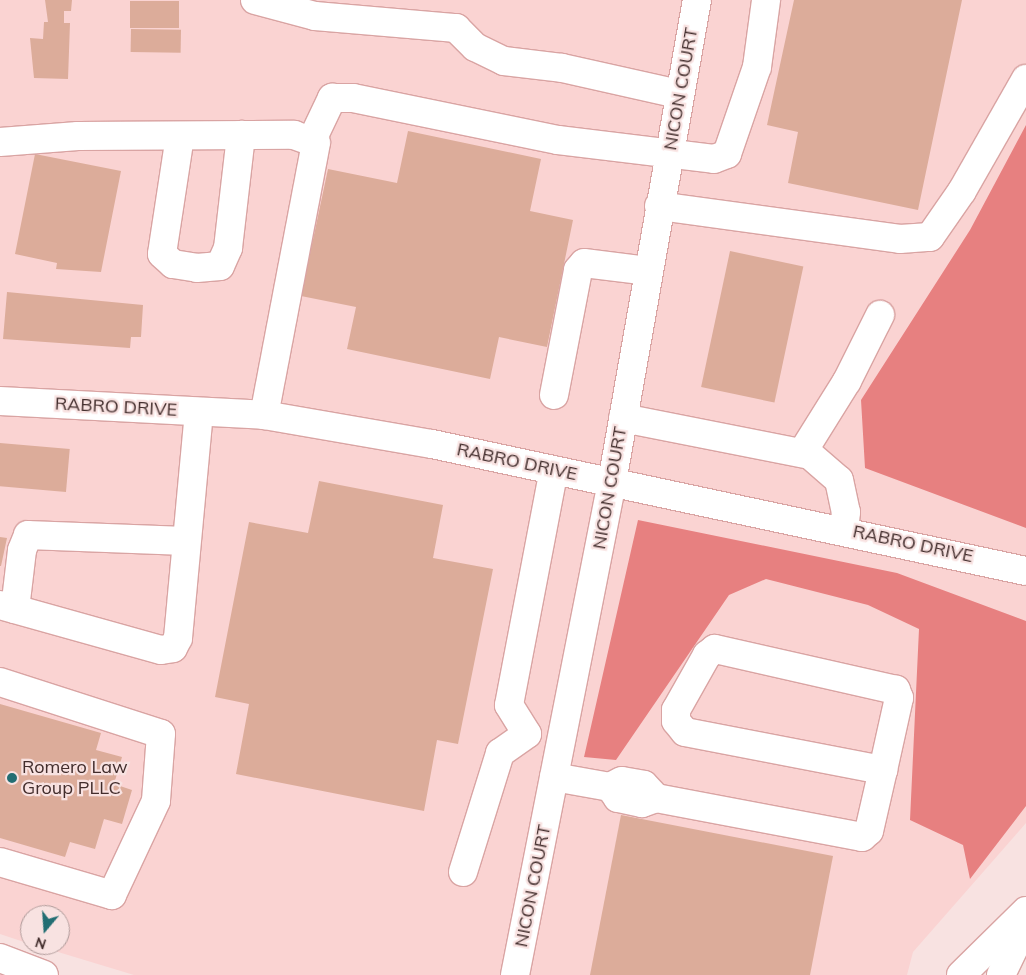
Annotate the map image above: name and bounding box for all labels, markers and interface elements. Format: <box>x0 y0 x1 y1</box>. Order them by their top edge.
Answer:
street label: NICON COURT <box>660 26 702 152</box>
street label: RABRO DRIVE <box>54 393 178 421</box>
street label: NICON COURT <box>589 425 631 551</box>
street label: RABRO DRIVE <box>455 439 579 485</box>
street label: RABRO DRIVE <box>851 521 975 567</box>
place label: Romero Law Group PLLC <box>22 757 128 800</box>
marker: Romero Law Group PLLC <box>6 772 18 784</box>
street label: NICON COURT <box>511 823 555 949</box>
north arrow <box>20 905 70 955</box>
text: N <box>33 933 48 954</box>

